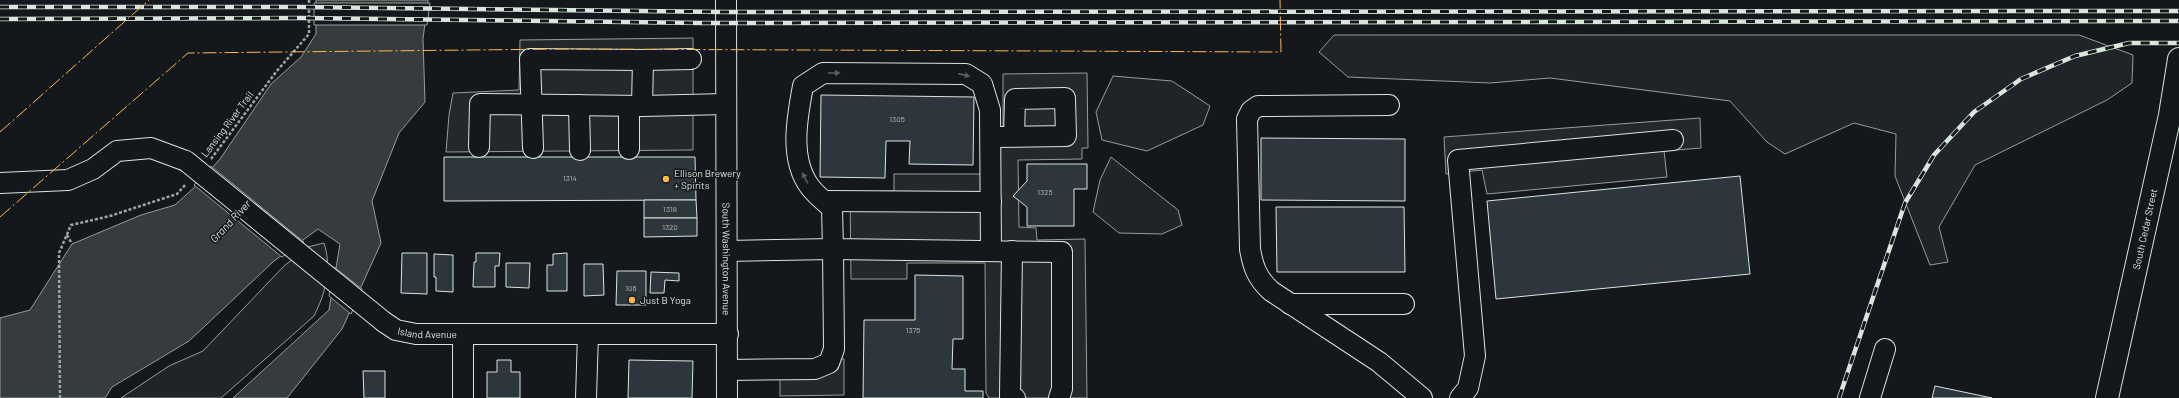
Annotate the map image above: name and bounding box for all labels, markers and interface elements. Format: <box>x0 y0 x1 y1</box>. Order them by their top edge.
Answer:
one-way arrow <box>828 70 841 76</box>
one-way arrow <box>957 73 970 79</box>
street label: Lansing River Trail <box>198 89 256 159</box>
house number: 1305 <box>889 114 905 124</box>
place label: Ellison Brewery + Spirits <box>674 167 741 191</box>
house number: 1314 <box>563 173 577 183</box>
one-way arrow <box>802 173 809 184</box>
marker: Ellison Brewery + Spirits <box>661 174 671 184</box>
house number: 1325 <box>1037 187 1053 197</box>
street label: South Cedar Street <box>2130 187 2160 271</box>
water label: Grand River <box>207 196 254 245</box>
street label: South Washington Avenue <box>721 203 733 315</box>
house number: 1318 <box>663 204 677 214</box>
house number: 1320 <box>662 222 678 232</box>
house number: 106 <box>625 283 637 293</box>
place label: Just B Yoga <box>640 294 691 306</box>
marker: Just B Yoga <box>627 295 637 305</box>
street label: Island Avenue <box>397 324 457 340</box>
house number: 1375 <box>906 325 920 335</box>

